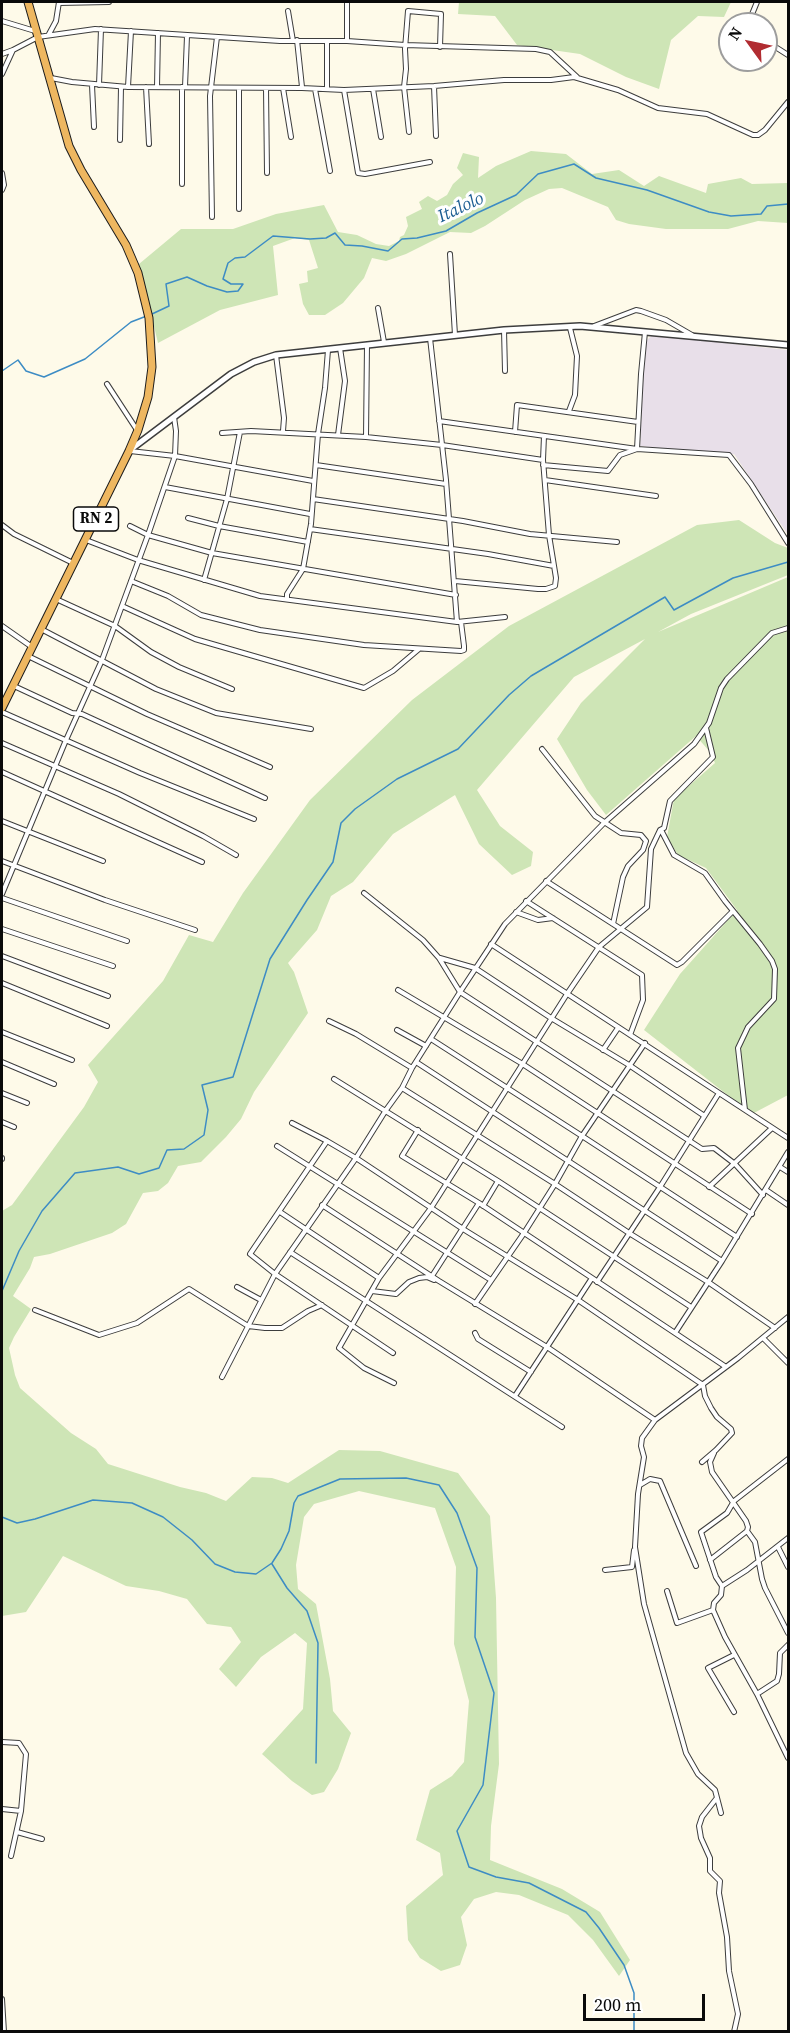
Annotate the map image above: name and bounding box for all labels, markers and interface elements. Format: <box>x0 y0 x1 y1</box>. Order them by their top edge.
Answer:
north arrow <box>718 12 778 72</box>
text: N <box>722 22 747 44</box>
water label: Italolo <box>434 188 488 228</box>
road number: RN 2 <box>74 507 118 531</box>
scale bar <box>586 1982 708 2020</box>
text: 200 m <box>594 1992 641 2017</box>

